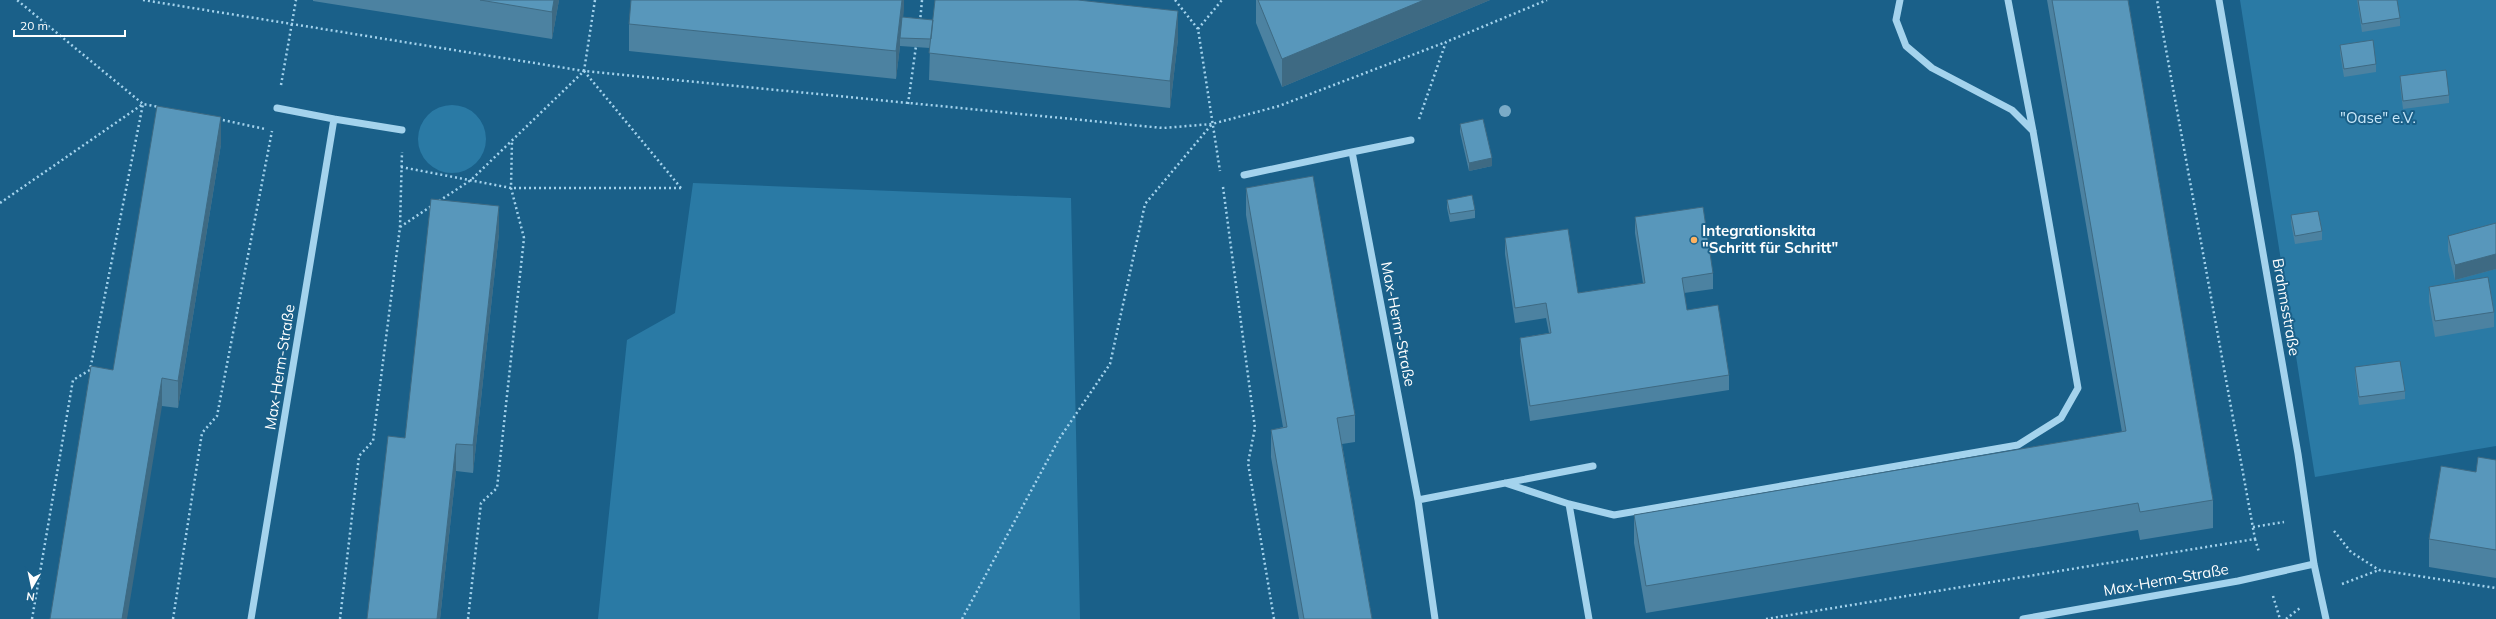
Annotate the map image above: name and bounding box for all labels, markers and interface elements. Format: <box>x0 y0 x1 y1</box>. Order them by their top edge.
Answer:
scale bar <box>14 12 125 38</box>
text: 20 m <box>20 18 48 33</box>
park label: "Oase" e.V. <box>2340 108 2416 127</box>
place label: Integrationskita "Schritt für Schritt" <box>1702 221 1838 257</box>
marker: Integrationskita "Schritt für Schritt" <box>1689 235 1699 245</box>
street label: Brahmsstraße <box>2269 257 2304 357</box>
street label: Max-Herm-Straße <box>1377 260 1420 388</box>
street label: Max-Herm-Straße <box>260 303 299 431</box>
street label: Max-Herm-Straße <box>2102 559 2230 600</box>
north arrow <box>12 567 52 607</box>
text: N <box>25 589 36 604</box>

